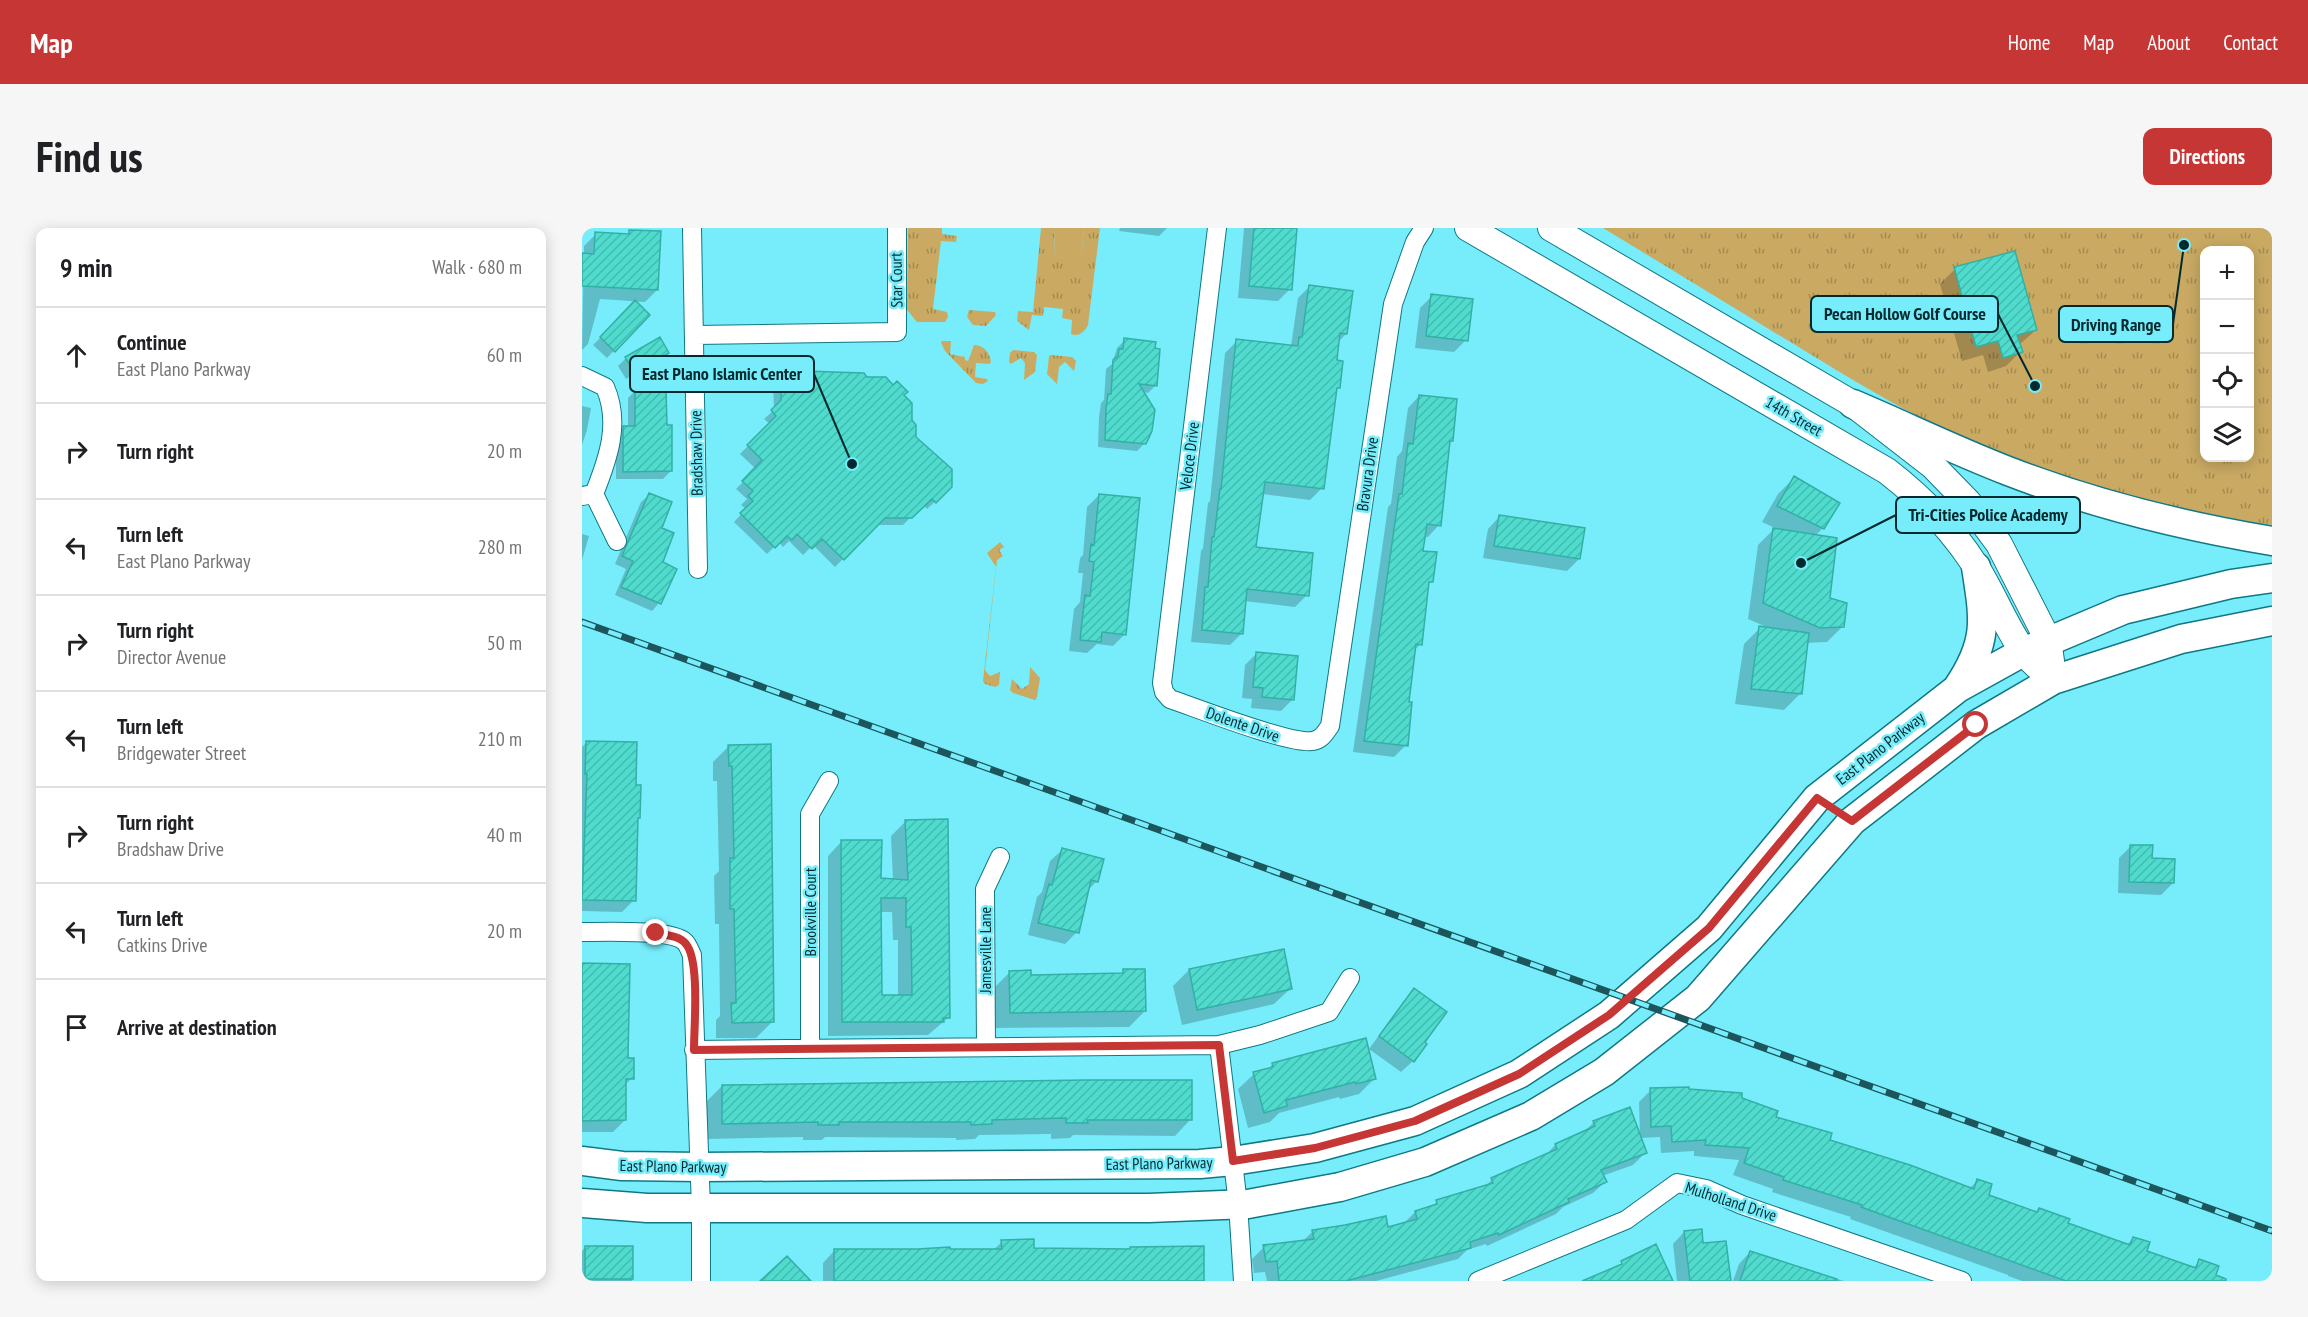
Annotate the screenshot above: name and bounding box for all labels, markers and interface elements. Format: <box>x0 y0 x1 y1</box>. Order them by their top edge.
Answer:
text: Map <box>30 24 73 61</box>
text: Home <box>2008 29 2050 56</box>
text: Map <box>2083 29 2114 56</box>
text: About <box>2147 29 2190 56</box>
text: Contact <box>2223 29 2278 56</box>
button: Directions <box>2143 128 2272 185</box>
text: Find us <box>36 129 143 184</box>
map controls <box>2200 246 2254 462</box>
button: + <box>2200 246 2254 300</box>
text: 9 min <box>60 251 113 284</box>
street label: Star Court <box>886 252 906 308</box>
text: Walk · 680 m <box>432 254 522 280</box>
callout: Pecan Hollow Golf Course <box>1811 296 1998 332</box>
button: − <box>2200 300 2254 354</box>
text: Pecan Hollow Golf Course <box>1824 302 1986 325</box>
callout: Driving Range <box>2059 306 2173 342</box>
text: Driving Range <box>2071 313 2161 336</box>
text: Continue <box>117 328 187 356</box>
icon: ahead <box>60 339 93 372</box>
text: 60 m <box>487 342 522 368</box>
button: locate <box>2200 354 2254 408</box>
text: East Plano Parkway <box>117 356 250 382</box>
callout: East Plano Islamic Center <box>630 356 814 392</box>
text: East Plano Islamic Center <box>642 362 803 385</box>
street label: 14th Street <box>1762 392 1827 441</box>
button: layers <box>2200 408 2254 462</box>
street label: Bradshaw Drive <box>685 410 707 496</box>
street label: Veloce Drive <box>1175 421 1203 492</box>
icon: right <box>60 435 93 468</box>
street label: Bravura Drive <box>1352 436 1382 512</box>
text: Turn right <box>117 437 194 465</box>
text: 20 m <box>487 438 522 464</box>
callout: Tri-Cities Police Academy <box>1896 497 2080 533</box>
text: Tri-Cities Police Academy <box>1908 503 2069 526</box>
text: Turn left <box>117 520 183 548</box>
icon: left <box>60 531 93 564</box>
text: 280 m <box>478 534 522 560</box>
text: East Plano Parkway <box>117 548 250 574</box>
text: Turn right <box>117 616 194 644</box>
icon: right <box>60 627 93 660</box>
text: 50 m <box>487 630 522 656</box>
text: Director Avenue <box>117 644 226 670</box>
street label: Dolente Drive <box>1204 702 1282 746</box>
street label: East Plano Parkway <box>1832 707 1928 789</box>
route start <box>1962 711 1988 737</box>
text: Turn left <box>117 712 183 740</box>
icon: left <box>60 723 93 756</box>
text: 210 m <box>478 726 522 752</box>
text: Bridgewater Street <box>117 740 246 766</box>
text: Turn right <box>117 808 194 836</box>
icon: right <box>60 819 93 852</box>
text: 40 m <box>487 822 522 848</box>
text: Bradshaw Drive <box>117 836 224 862</box>
street label: Brookville Court <box>800 867 820 957</box>
text: Turn left <box>117 904 183 932</box>
street label: Jamesville Lane <box>975 907 995 994</box>
icon: left <box>60 915 93 948</box>
text: 20 m <box>487 918 522 944</box>
route end <box>642 919 668 945</box>
text: Catkins Drive <box>117 932 208 958</box>
icon: arrive <box>60 1011 93 1044</box>
text: Arrive at destination <box>117 1013 277 1041</box>
street label: East Plano Parkway <box>1105 1152 1213 1174</box>
street label: East Plano Parkway <box>619 1155 727 1177</box>
street label: Mulholland Drive <box>1683 1177 1779 1225</box>

